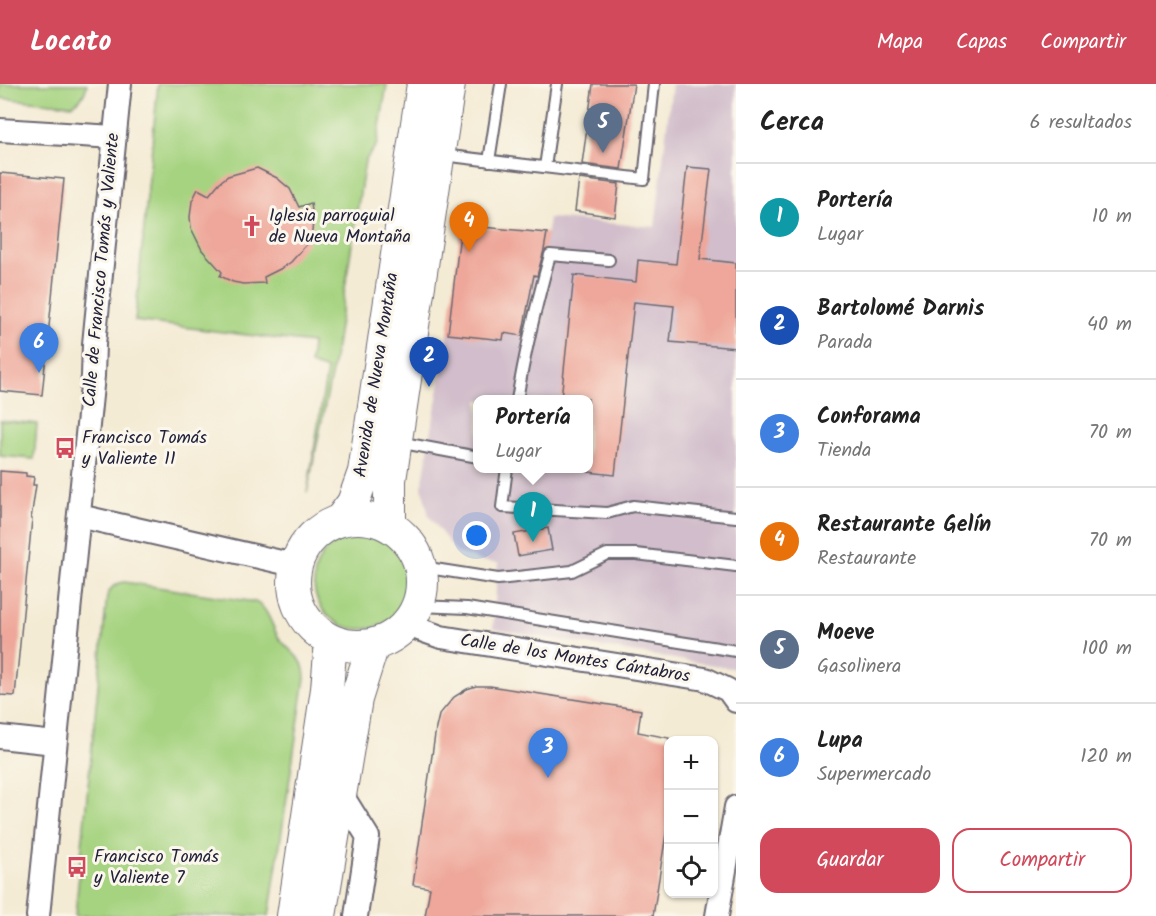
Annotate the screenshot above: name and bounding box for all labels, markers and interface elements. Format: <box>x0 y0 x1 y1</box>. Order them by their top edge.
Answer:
text: Locato <box>30 20 111 65</box>
text: Mapa <box>877 26 923 59</box>
text: Capas <box>956 26 1007 59</box>
text: Compartir <box>1040 26 1126 59</box>
text: Cerca <box>760 102 824 144</box>
pin: 5 <box>584 104 622 153</box>
text: 6 resultados <box>1030 107 1132 139</box>
street label: Calle de Francisco Tomás y Valiente <box>76 132 128 408</box>
text: Portería <box>817 184 893 219</box>
text: 1 <box>776 201 783 233</box>
text: 10 m <box>1092 201 1132 233</box>
place label: Iglesia parroquial de Nueva Montaña <box>269 202 411 252</box>
pin: 4 <box>450 202 488 252</box>
church icon: Iglesia parroquial de Nueva Montaña <box>240 214 264 238</box>
text: Lugar <box>817 219 863 251</box>
street label: Avenida de Nueva Montaña <box>346 270 408 480</box>
text: Bartolomé Darnis <box>817 292 984 327</box>
text: 2 <box>774 309 785 341</box>
text: 40 m <box>1087 309 1132 341</box>
pin: 6 <box>20 324 58 373</box>
text: Parada <box>817 327 873 359</box>
pin: 2 <box>410 338 448 387</box>
popup <box>473 395 593 473</box>
text: Conforama <box>817 400 921 435</box>
text: Portería <box>495 401 571 436</box>
text: 3 <box>774 417 785 449</box>
text: 70 m <box>1089 417 1132 449</box>
place label: Francisco Tomás y Valiente 11 <box>81 424 207 474</box>
text: Tienda <box>817 435 871 467</box>
bus stop icon: Francisco Tomás y Valiente 11 <box>53 436 77 460</box>
text: Lugar <box>495 436 541 468</box>
pin: 1 <box>514 492 552 542</box>
text: Restaurante Gelín <box>817 508 991 543</box>
your location <box>462 521 491 550</box>
text: 4 <box>774 525 785 557</box>
text: 70 m <box>1089 525 1132 557</box>
text: Restaurante <box>817 543 916 575</box>
text: Moeve <box>817 616 874 651</box>
street label: Calle de los Montes Cántabros <box>458 626 692 692</box>
text: 5 <box>774 633 785 665</box>
text: 100 m <box>1082 633 1132 665</box>
text: Gasolinera <box>817 651 902 683</box>
text: Lupa <box>817 724 863 759</box>
pin: 3 <box>528 728 568 778</box>
map controls <box>664 736 718 898</box>
button: + <box>664 736 718 790</box>
text: 6 <box>774 741 785 773</box>
text: 120 m <box>1080 741 1132 773</box>
text: Supermercado <box>817 759 931 791</box>
button: − <box>664 790 718 844</box>
button: Guardar <box>760 828 940 893</box>
button: Compartir <box>952 828 1132 893</box>
place label: Francisco Tomás y Valiente 7 <box>93 843 219 893</box>
button: locate <box>664 844 718 898</box>
bus stop icon: Francisco Tomás y Valiente 7 <box>65 855 89 879</box>

